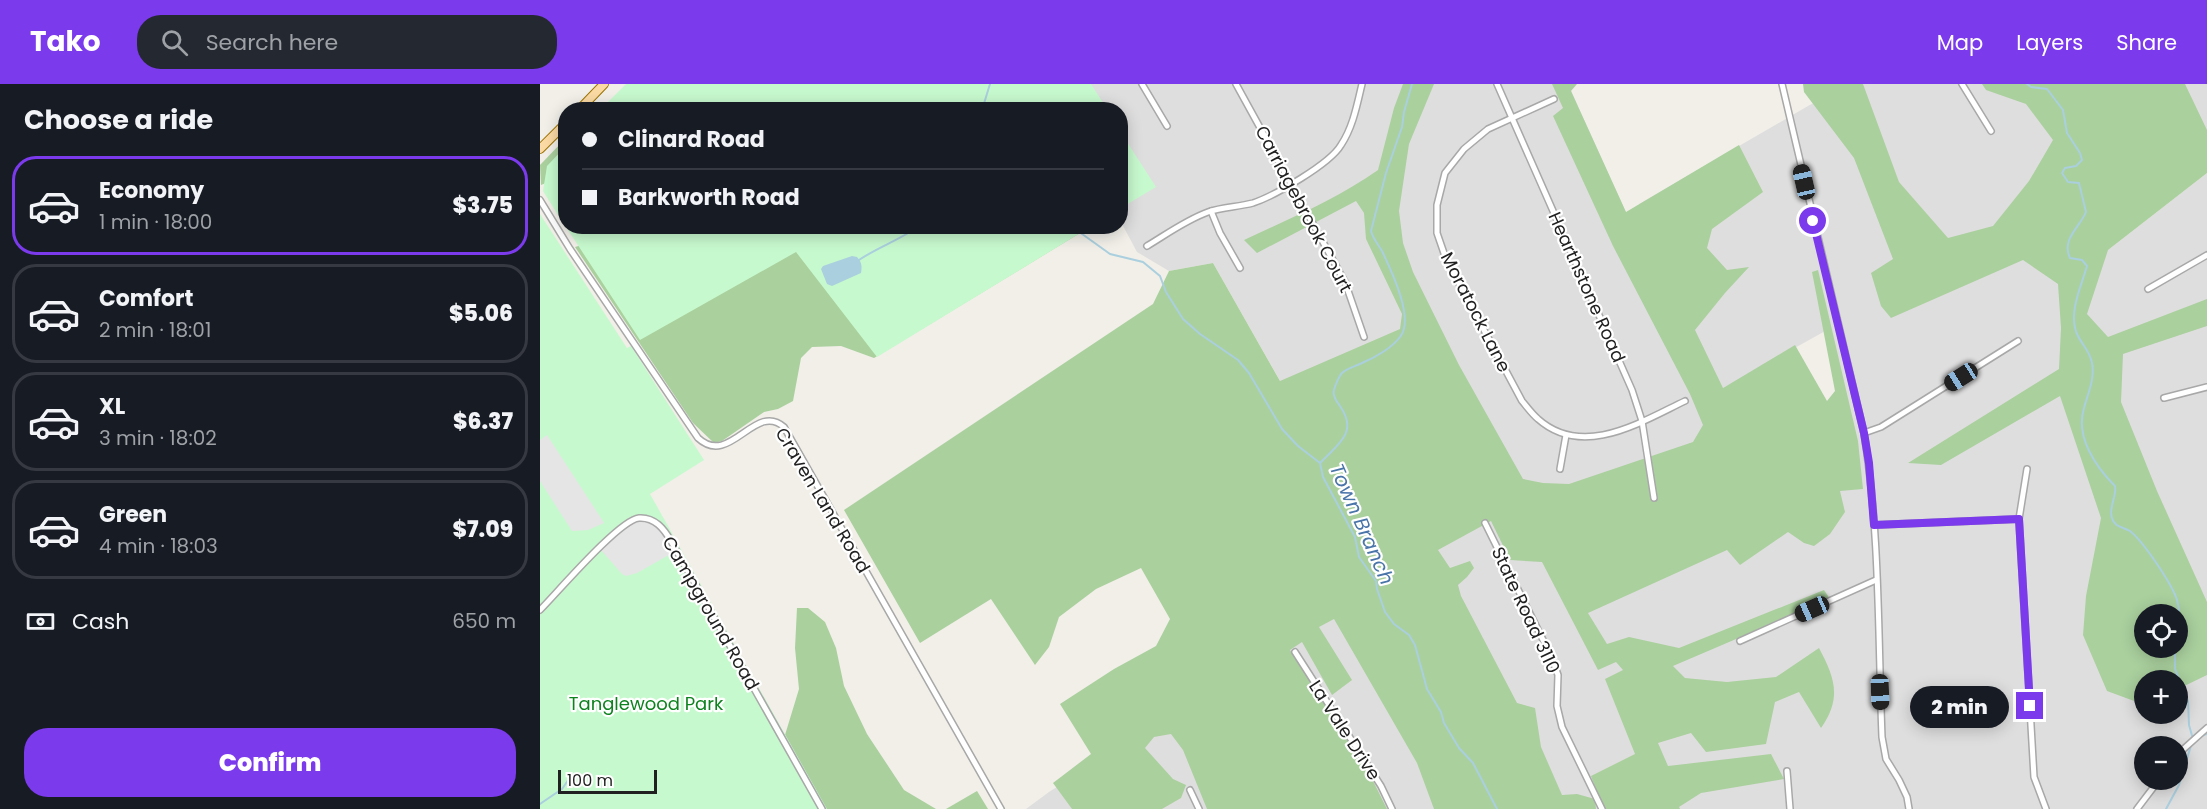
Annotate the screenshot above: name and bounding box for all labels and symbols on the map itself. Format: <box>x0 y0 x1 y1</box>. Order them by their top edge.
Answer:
street label: Carriagebrook Court <box>1249 121 1359 297</box>
car <box>1791 162 1817 202</box>
route start <box>1799 207 1826 234</box>
street label: Hearthstone Road <box>1543 208 1631 366</box>
street label: Moratock Lane <box>1435 248 1517 376</box>
car <box>1941 360 1981 394</box>
street label: Craven Land Road <box>770 423 876 577</box>
water label: Town Branch <box>1323 459 1401 589</box>
street label: Campground Road <box>657 531 765 695</box>
street label: State Road 3110 <box>1486 543 1566 677</box>
car <box>1792 593 1832 625</box>
car <box>1870 674 1890 710</box>
street label: La Vale Drive <box>1303 675 1387 785</box>
callout: 2 min <box>1910 685 2009 727</box>
park label: Tanglewood Park <box>569 691 724 716</box>
route end <box>2016 692 2043 719</box>
scale bar <box>558 767 657 794</box>

